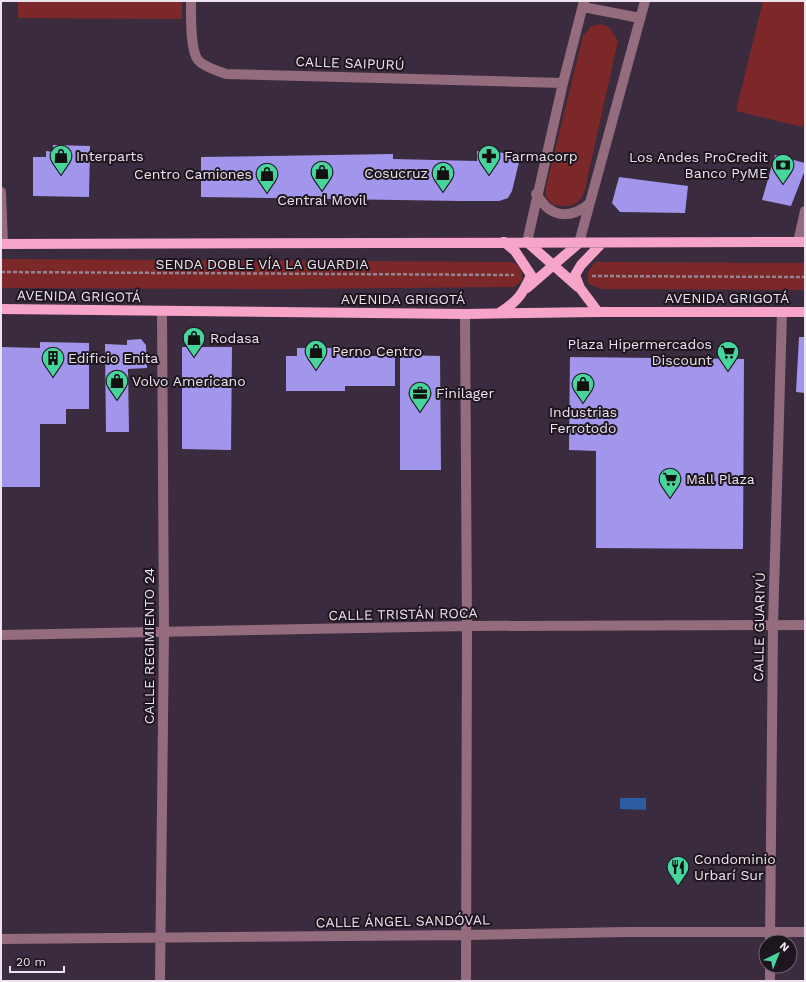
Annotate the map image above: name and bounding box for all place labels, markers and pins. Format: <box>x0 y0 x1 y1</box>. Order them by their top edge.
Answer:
shop icon: Interparts <box>48 143 74 176</box>
pharmacy icon: Farmacorp <box>476 143 502 176</box>
place label: Interparts <box>76 148 144 164</box>
place label: Farmacorp <box>504 148 577 164</box>
place label: Los Andes ProCredit Banco PyME <box>629 149 768 181</box>
bank icon: Los Andes ProCredit Banco PyME <box>770 152 796 185</box>
shop icon: Central Movil <box>309 159 335 192</box>
shop icon: Cosucruz <box>430 160 456 193</box>
shop icon: Centro Camiones <box>254 161 280 194</box>
place label: Cosucruz <box>364 165 428 181</box>
place label: Centro Camiones <box>134 166 252 182</box>
place label: Central Movil <box>277 192 368 208</box>
shop icon: Rodasa <box>181 325 207 358</box>
place label: Rodasa <box>210 330 260 346</box>
place label: Plaza Hipermercados Discount <box>568 336 712 368</box>
shop icon: Perno Centro <box>303 338 329 371</box>
supermarket icon: Plaza Hipermercados Discount <box>715 339 741 372</box>
place label: Perno Centro <box>332 343 422 359</box>
building icon: Edificio Enita <box>40 345 66 378</box>
place label: Edificio Enita <box>68 350 158 366</box>
shop icon: Volvo Americano <box>104 368 130 401</box>
shop icon: Industrias Ferrotodo <box>570 371 596 404</box>
place label: Volvo Americano <box>132 373 246 389</box>
office icon: Finilager <box>407 380 433 413</box>
place label: Finilager <box>436 385 494 401</box>
place label: Industrias Ferrotodo <box>549 404 617 436</box>
supermarket icon: Mall Plaza <box>657 466 683 499</box>
place label: Mall Plaza <box>686 471 755 487</box>
place label: Condominio Urbarí Sur <box>694 851 776 883</box>
restaurant icon: Condominio Urbarí Sur <box>665 854 691 887</box>

